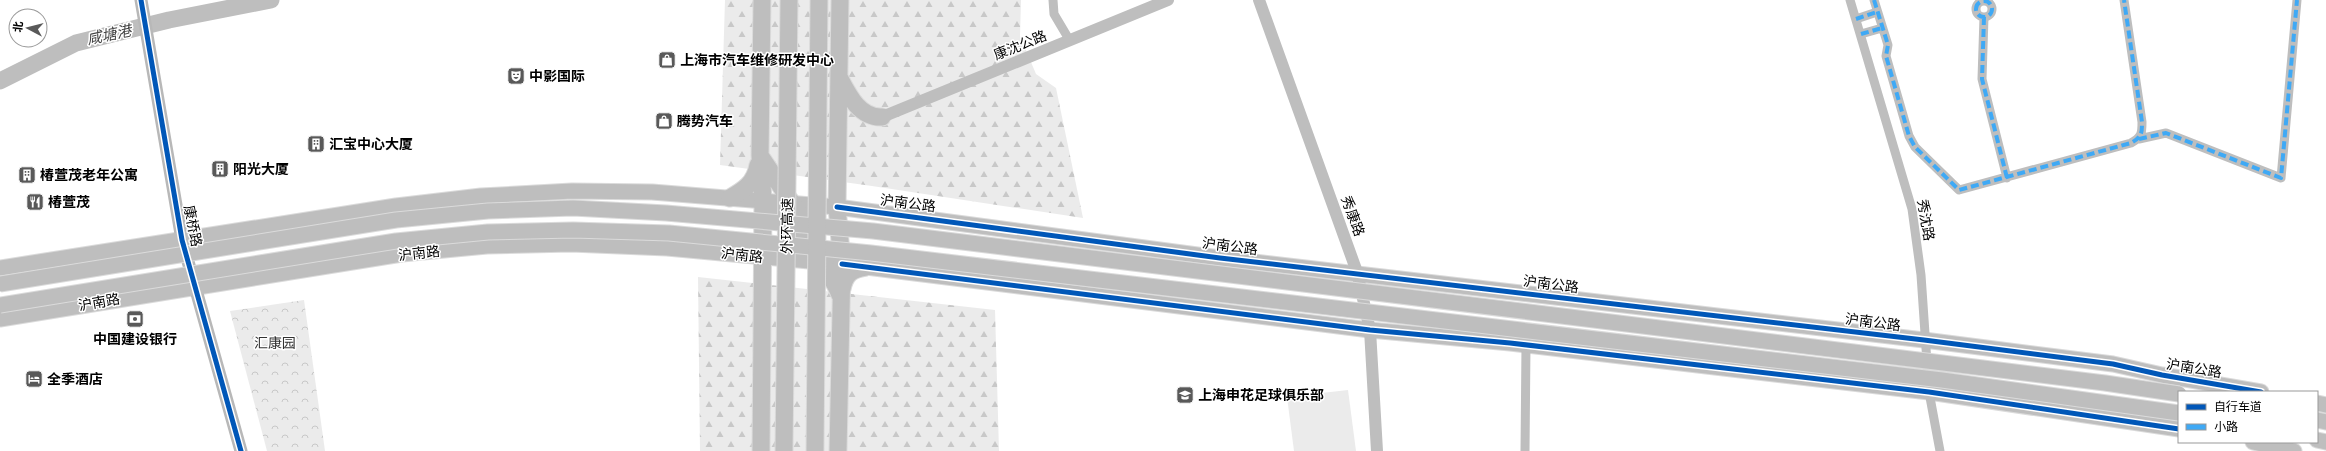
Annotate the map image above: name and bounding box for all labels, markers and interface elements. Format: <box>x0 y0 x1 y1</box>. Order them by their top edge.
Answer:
north arrow <box>8 8 48 48</box>
text: 北 <box>10 20 25 33</box>
water label: 咸塘港 <box>85 20 135 48</box>
street label: 康沈公路 <box>991 26 1049 63</box>
shop icon: 上海市汽车维修研发中心 <box>657 50 677 70</box>
place label: 上海市汽车维修研发中心 <box>680 51 834 68</box>
theatre icon: 中影国际 <box>506 66 526 86</box>
place label: 中影国际 <box>529 67 585 84</box>
shop icon: 腾势汽车 <box>654 111 674 131</box>
place label: 腾势汽车 <box>677 112 733 129</box>
building icon: 汇宝中心大厦 <box>306 134 326 154</box>
place label: 汇宝中心大厦 <box>329 135 413 152</box>
building icon: 阳光大厦 <box>210 159 230 179</box>
place label: 阳光大厦 <box>233 160 289 177</box>
building icon: 椿萱茂老年公寓 <box>17 165 37 185</box>
place label: 椿萱茂老年公寓 <box>40 166 138 183</box>
street label: 沪南公路 <box>879 191 937 214</box>
restaurant icon: 椿萱茂 <box>25 192 45 212</box>
place label: 椿萱茂 <box>48 193 90 210</box>
street label: 秀康路 <box>1338 193 1369 238</box>
street label: 外环高速 <box>778 198 795 254</box>
street label: 秀沈路 <box>1914 198 1939 242</box>
street label: 康桥路 <box>181 204 206 248</box>
street label: 沪南公路 <box>1201 234 1259 257</box>
street label: 沪南路 <box>397 242 441 263</box>
street label: 沪南路 <box>720 244 764 265</box>
street label: 沪南公路 <box>1522 272 1580 295</box>
street label: 沪南路 <box>77 289 121 314</box>
bank icon: 中国建设银行 <box>125 309 145 329</box>
street label: 沪南公路 <box>1844 310 1902 333</box>
place label: 中国建设银行 <box>93 330 177 347</box>
park label: 汇康园 <box>254 334 296 351</box>
street label: 沪南公路 <box>2165 355 2223 380</box>
hotel icon: 全季酒店 <box>24 369 44 389</box>
place label: 全季酒店 <box>47 370 103 387</box>
school or university icon: 上海申花足球俱乐部 <box>1175 385 1195 405</box>
place label: 上海申花足球俱乐部 <box>1198 386 1324 403</box>
legend <box>2178 391 2318 443</box>
text: 自行车道 <box>2214 399 2262 414</box>
text: 小路 <box>2214 419 2238 434</box>

